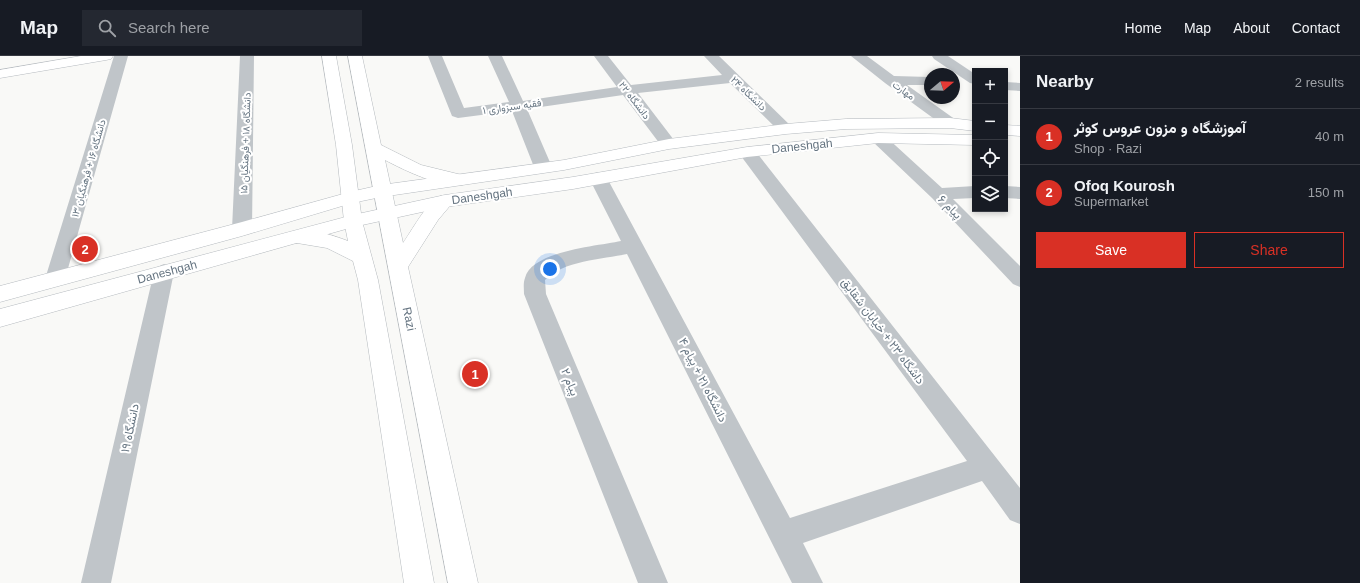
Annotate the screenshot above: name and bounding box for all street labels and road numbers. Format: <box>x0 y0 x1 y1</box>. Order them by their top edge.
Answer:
street label: دانشگاه ۲۴ <box>729 74 769 113</box>
street label: دانشگاه ۲۲ <box>617 79 652 121</box>
street label: مهارت <box>890 79 917 103</box>
street label: دانشگاه ۱۸ + فرهنگیان ۱۵ <box>238 92 254 194</box>
street label: فقیه سبزواری ۱ <box>482 97 543 117</box>
street label: دانشگاه ۱۶ + فرهنگیان ۱۳ <box>69 118 109 219</box>
street label: Daneshgah <box>771 136 833 156</box>
street label: Daneshgah <box>451 185 513 207</box>
street label: پیام ۶ <box>934 192 965 223</box>
street label: Daneshgah <box>136 257 198 287</box>
street label: داشگاه ۲۳ + خیابان شقایق <box>838 275 928 388</box>
street label: Razi <box>400 306 418 332</box>
street label: دانشگاه ۲۱ + پیام ۴ <box>675 336 730 425</box>
street label: پیام ۲ <box>557 366 582 398</box>
street label: دانشگاه ۱۹ <box>118 402 142 454</box>

